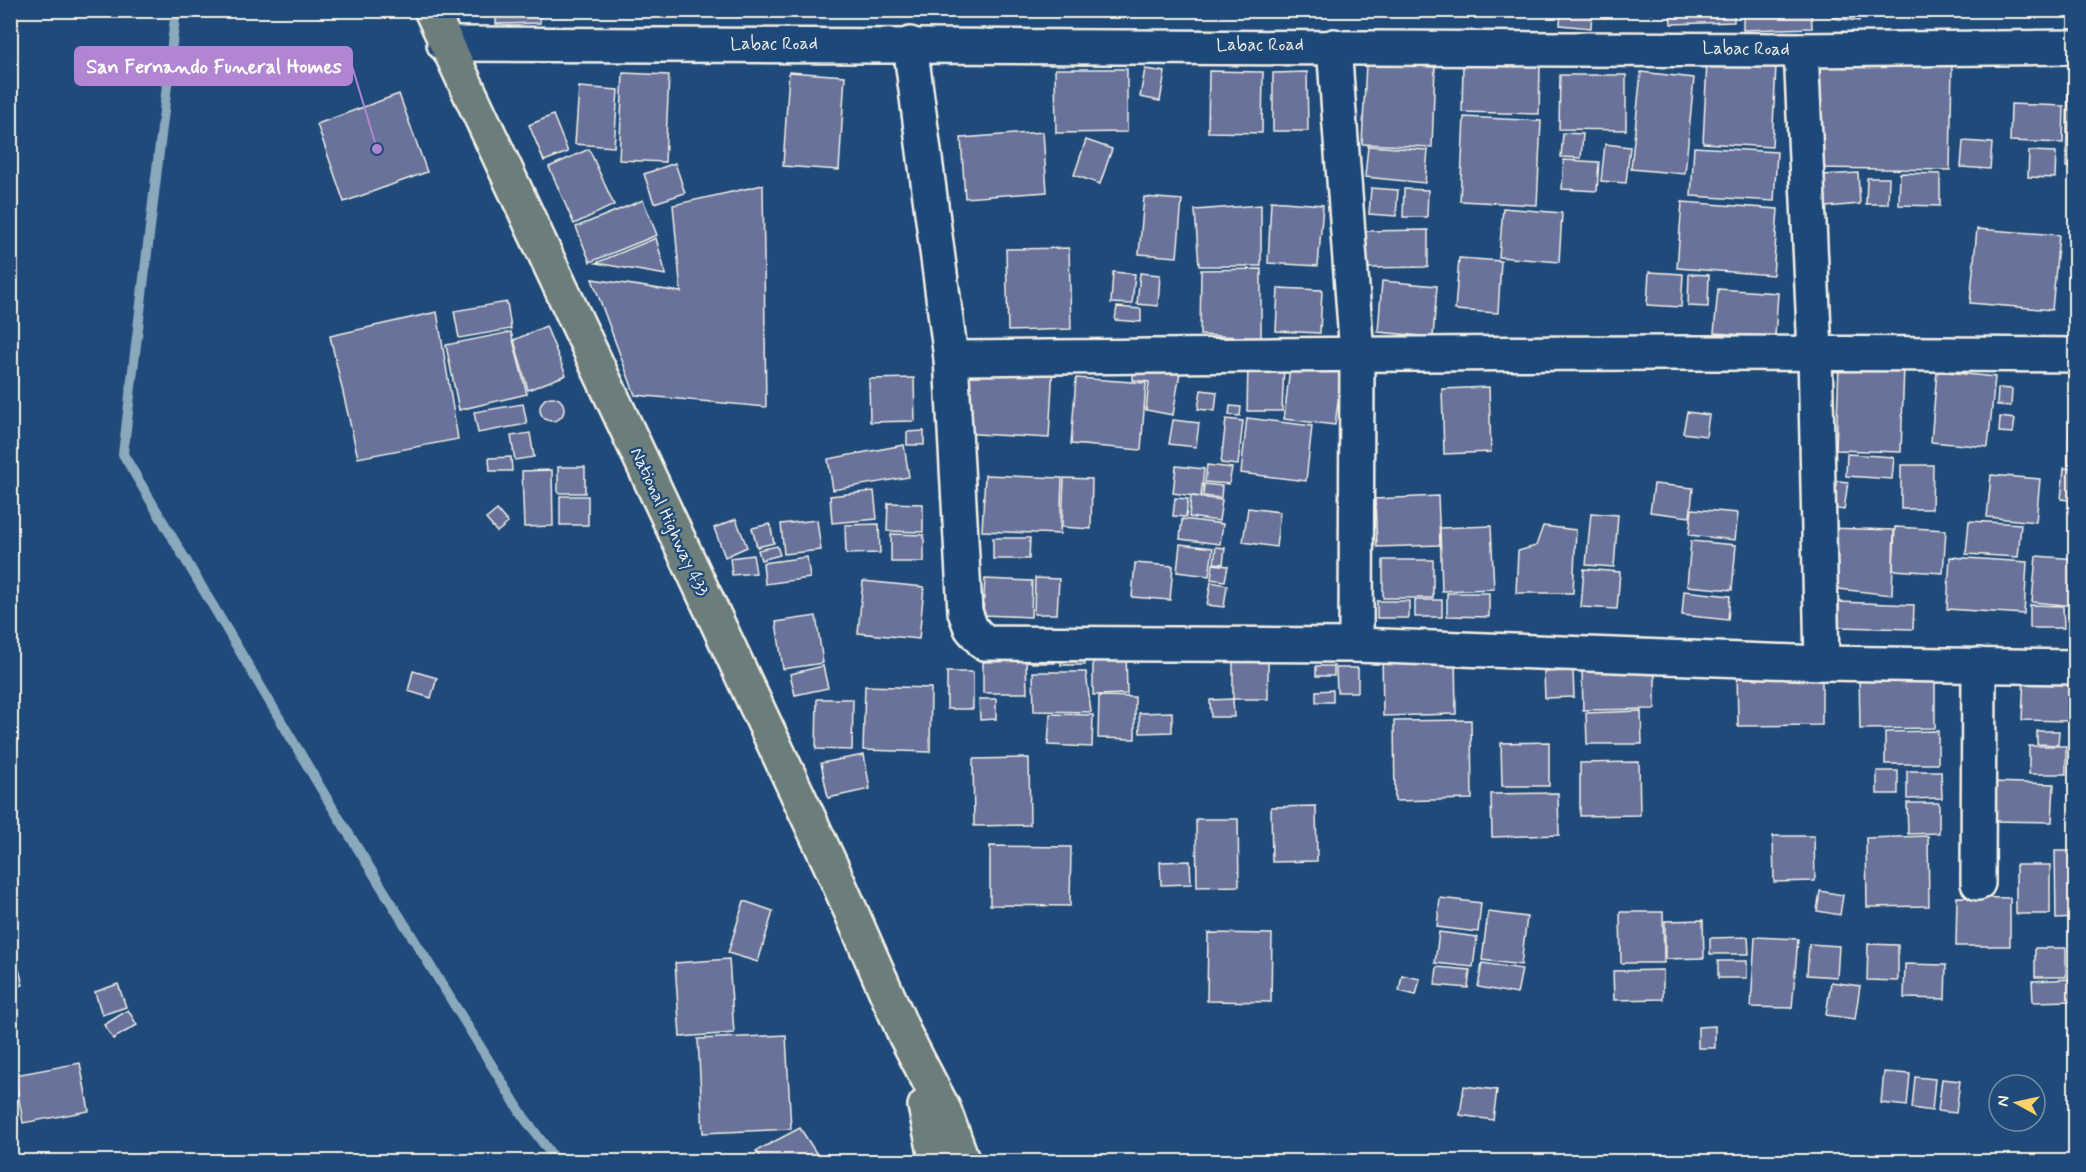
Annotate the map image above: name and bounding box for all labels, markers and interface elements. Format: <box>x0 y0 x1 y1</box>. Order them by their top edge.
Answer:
street label: Labac Road <box>730 32 818 56</box>
street label: Labac Road <box>1216 33 1304 57</box>
street label: Labac Road <box>1702 36 1790 62</box>
callout: San Fernando Funeral Homes <box>75 47 352 85</box>
text: San Fernando Funeral Homes <box>86 54 342 81</box>
street label: National Highway 433 <box>624 444 714 600</box>
north arrow <box>1987 1073 2047 1133</box>
text: N <box>1992 1094 2015 1108</box>

